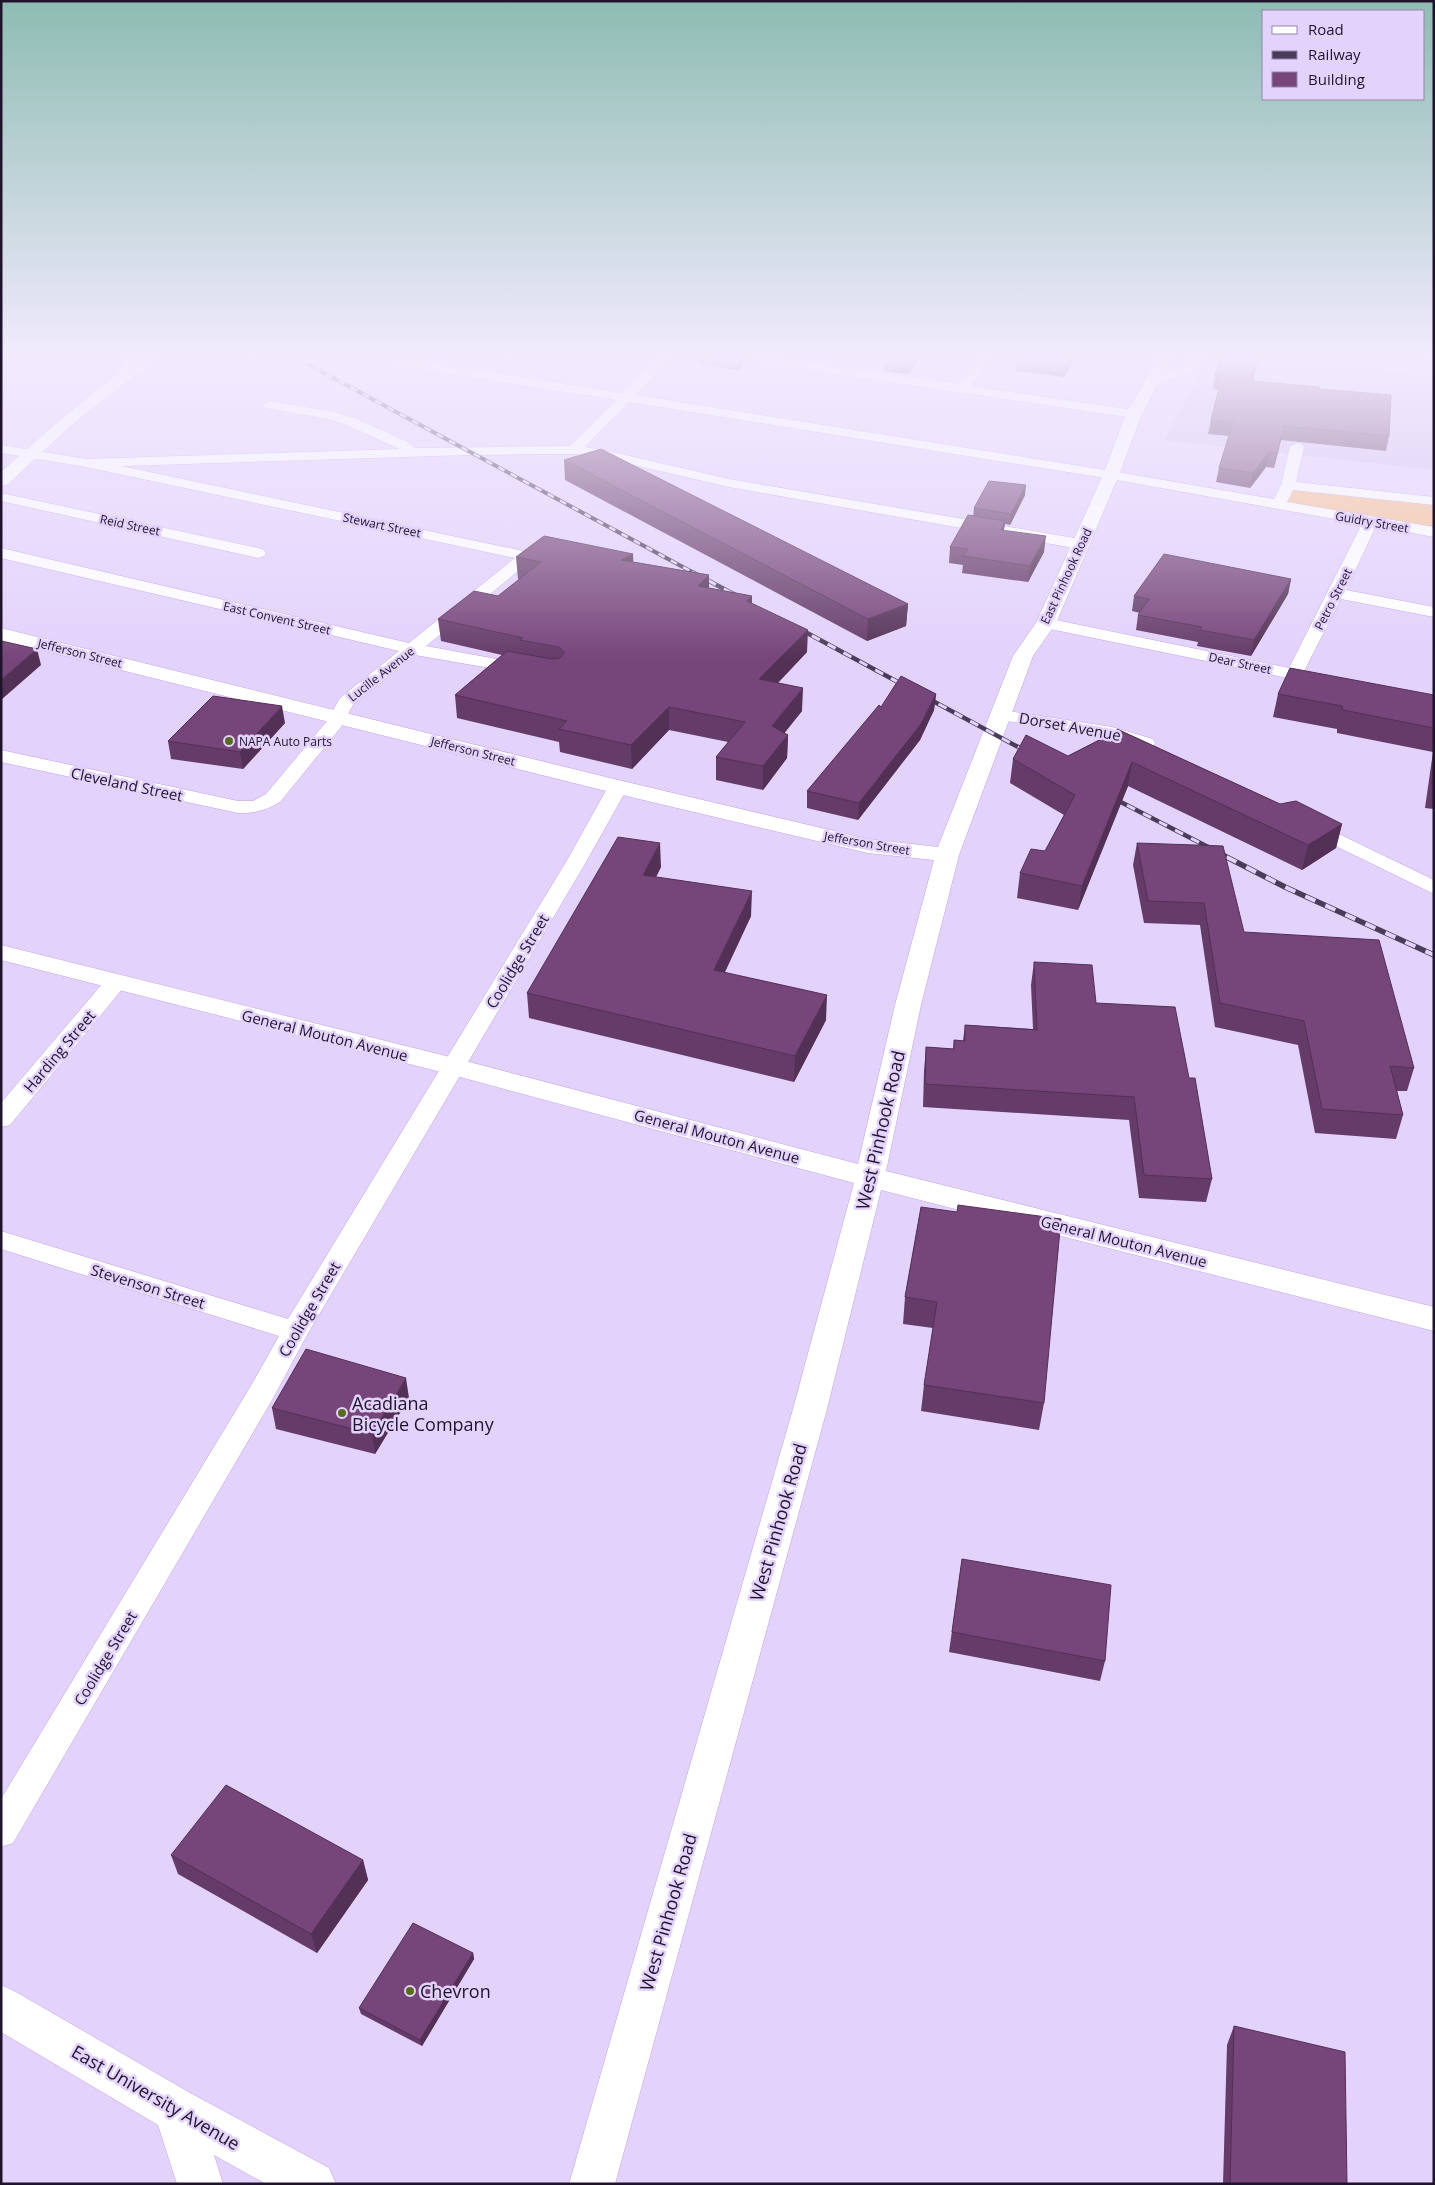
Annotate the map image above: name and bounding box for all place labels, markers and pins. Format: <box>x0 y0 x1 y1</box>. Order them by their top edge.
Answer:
place label: NAPA Auto Parts <box>239 733 332 750</box>
marker: NAPA Auto Parts <box>223 735 235 747</box>
place label: Acadiana Bicycle Company <box>352 1391 495 1436</box>
marker: Acadiana Bicycle Company <box>336 1407 348 1419</box>
place label: Chevron <box>420 1979 491 2003</box>
marker: Chevron <box>404 1985 416 1997</box>

